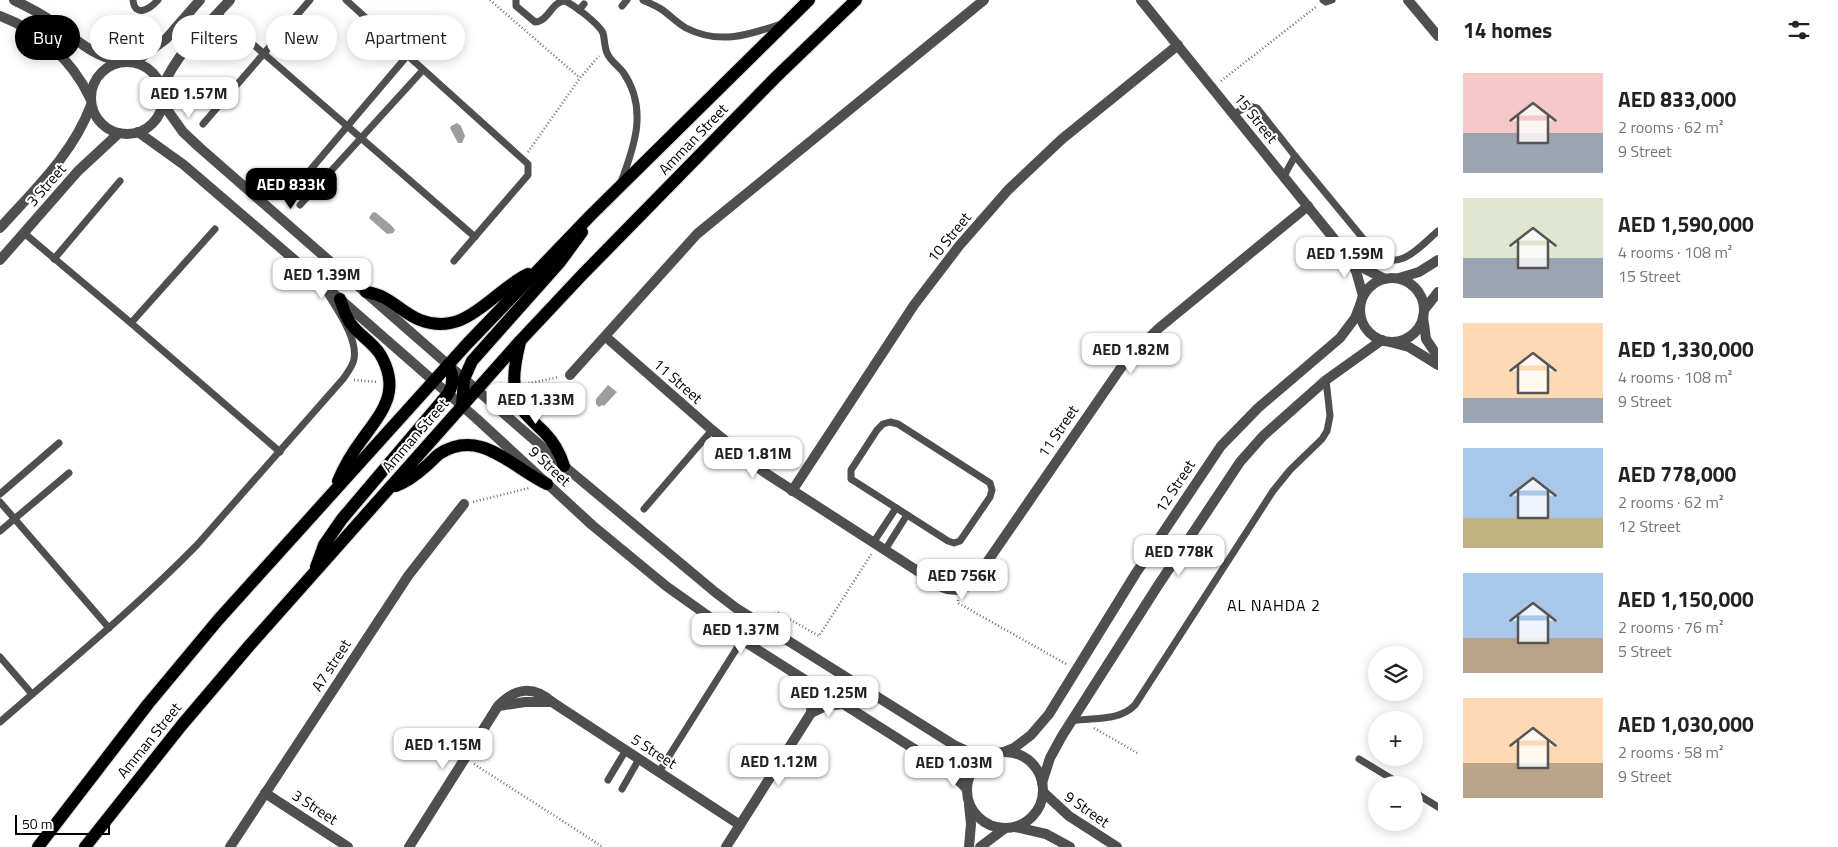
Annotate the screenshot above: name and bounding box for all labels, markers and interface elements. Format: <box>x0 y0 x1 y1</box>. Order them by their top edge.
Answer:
text: 14 homes <box>1463 14 1552 46</box>
chip: Buy <box>15 15 80 60</box>
chip: Rent <box>90 15 162 60</box>
chip: Filters <box>172 15 256 60</box>
chip: New <box>266 15 337 60</box>
chip: Apartment <box>347 15 465 60</box>
icon: filters <box>1785 16 1813 44</box>
pin: AED 1.57M <box>132 76 246 119</box>
text: AED 1.57M <box>151 81 227 105</box>
text: AED 833,000 <box>1618 83 1736 115</box>
street label: 15 Street <box>1229 88 1284 149</box>
icon: home <box>1503 93 1563 153</box>
street label: Amman Street <box>653 98 734 180</box>
text: 2 rooms · 62 m² <box>1618 115 1723 139</box>
text: 9 Street <box>1618 139 1672 163</box>
street label: 3 Street <box>21 158 72 212</box>
pin: AED 833K <box>239 168 343 210</box>
text: AED 833K <box>257 172 325 196</box>
street label: 10 Street <box>922 206 977 267</box>
text: AED 1,590,000 <box>1618 208 1754 240</box>
icon: home <box>1503 218 1563 278</box>
pin: AED 1.59M <box>1288 236 1402 279</box>
text: 4 rooms · 108 m² <box>1618 240 1732 264</box>
text: AED 1.59M <box>1307 241 1383 265</box>
pin: AED 1.39M <box>265 258 379 300</box>
text: AED 1.39M <box>284 262 360 286</box>
text: 15 Street <box>1618 264 1681 288</box>
pin: AED 1.82M <box>1074 332 1188 375</box>
text: AED 1,330,000 <box>1618 333 1754 365</box>
text: AED 1.82M <box>1093 337 1169 361</box>
icon: home <box>1503 343 1563 403</box>
street label: 11 Street <box>648 353 708 409</box>
text: 4 rooms · 108 m² <box>1618 365 1732 389</box>
pin: AED 1.33M <box>479 382 593 425</box>
text: AED 1.33M <box>498 387 574 411</box>
text: 9 Street <box>1618 389 1672 413</box>
street label: Amman Street <box>376 392 454 477</box>
street label: 11 Street <box>1032 400 1084 462</box>
pin: AED 1.81M <box>696 436 810 479</box>
street label: 9 Street <box>524 440 577 492</box>
text: AED 1.81M <box>715 441 791 465</box>
street label: 12 Street <box>1149 454 1201 517</box>
text: AED 778,000 <box>1618 458 1736 490</box>
icon: home <box>1503 468 1563 528</box>
text: 2 rooms · 62 m² <box>1618 490 1723 514</box>
text: 12 Street <box>1618 514 1681 538</box>
pin: AED 778K <box>1127 534 1231 577</box>
text: AED 778K <box>1145 539 1213 563</box>
pin: AED 756K <box>910 558 1014 601</box>
text: AED 756K <box>928 563 996 587</box>
text: AED 1,150,000 <box>1618 583 1754 615</box>
district label: AL NAHDA 2 <box>1227 593 1321 617</box>
icon: home <box>1503 593 1563 653</box>
pin: AED 1.37M <box>684 612 798 655</box>
text: 2 rooms · 76 m² <box>1618 615 1723 639</box>
text: AED 1.37M <box>703 617 779 641</box>
street label: A7 street <box>305 634 357 696</box>
text: 5 Street <box>1618 639 1672 663</box>
map controls <box>1368 646 1423 831</box>
button: layers <box>1368 646 1423 701</box>
pin: AED 1.25M <box>772 676 886 718</box>
text: AED 1.25M <box>791 680 867 704</box>
street label: Amman Street <box>111 697 187 783</box>
text: AED 1,030,000 <box>1618 708 1754 740</box>
button: + <box>1368 711 1423 766</box>
icon: home <box>1503 718 1563 778</box>
pin: AED 1.15M <box>386 728 500 770</box>
street label: 5 Street <box>627 728 682 775</box>
text: AED 1.15M <box>405 732 481 756</box>
text: 2 rooms · 58 m² <box>1618 740 1723 764</box>
pin: AED 1.12M <box>722 744 836 787</box>
pin: AED 1.03M <box>897 746 1011 788</box>
text: AED 1.12M <box>741 749 817 773</box>
text: AED 1.03M <box>916 750 992 774</box>
text: 9 Street <box>1618 764 1672 788</box>
button: − <box>1368 776 1423 831</box>
street label: 3 Street <box>288 784 343 831</box>
street label: 9 Street <box>1060 785 1115 833</box>
scale bar <box>15 812 110 835</box>
text: 50 m <box>22 813 52 834</box>

